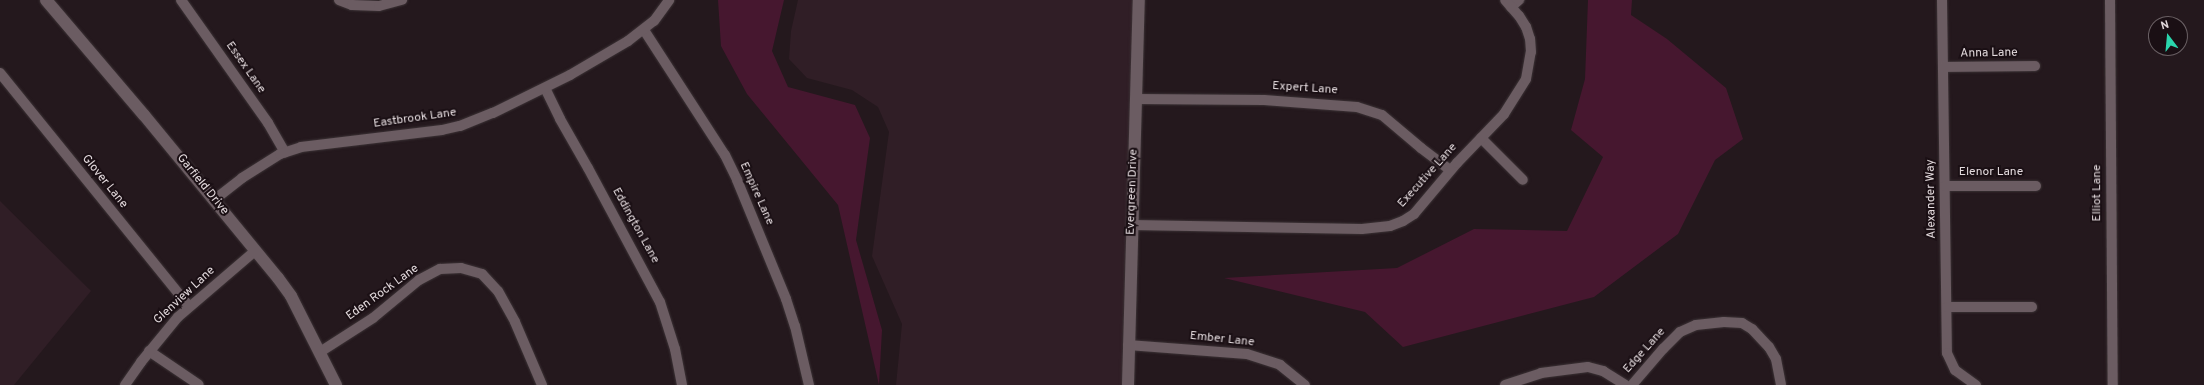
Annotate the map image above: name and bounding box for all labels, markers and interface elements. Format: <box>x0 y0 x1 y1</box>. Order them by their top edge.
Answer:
north arrow <box>2148 16 2188 56</box>
text: N <box>2159 18 2171 33</box>
street label: Essex Lane <box>222 39 268 97</box>
street label: Anna Lane <box>1960 46 2018 62</box>
street label: Expert Lane <box>1272 80 1338 98</box>
street label: Eastbrook Lane <box>373 106 457 132</box>
street label: Executive Lane <box>1395 141 1461 211</box>
street label: Evergreen Drive <box>1124 149 1142 235</box>
street label: Glover Lane <box>78 152 130 212</box>
street label: Garfield Drive <box>173 152 231 218</box>
street label: Alexander Way <box>1924 159 1940 239</box>
street label: Empire Lane <box>736 160 776 228</box>
street label: Elliot Lane <box>2091 164 2105 222</box>
street label: Elenor Lane <box>1959 166 2023 180</box>
street label: Eddington Lane <box>608 186 662 266</box>
street label: Eden Rock Lane <box>344 262 422 324</box>
street label: Glenview Lane <box>151 264 219 328</box>
street label: Edge Lane <box>1621 325 1669 377</box>
street label: Ember Lane <box>1189 329 1255 351</box>

